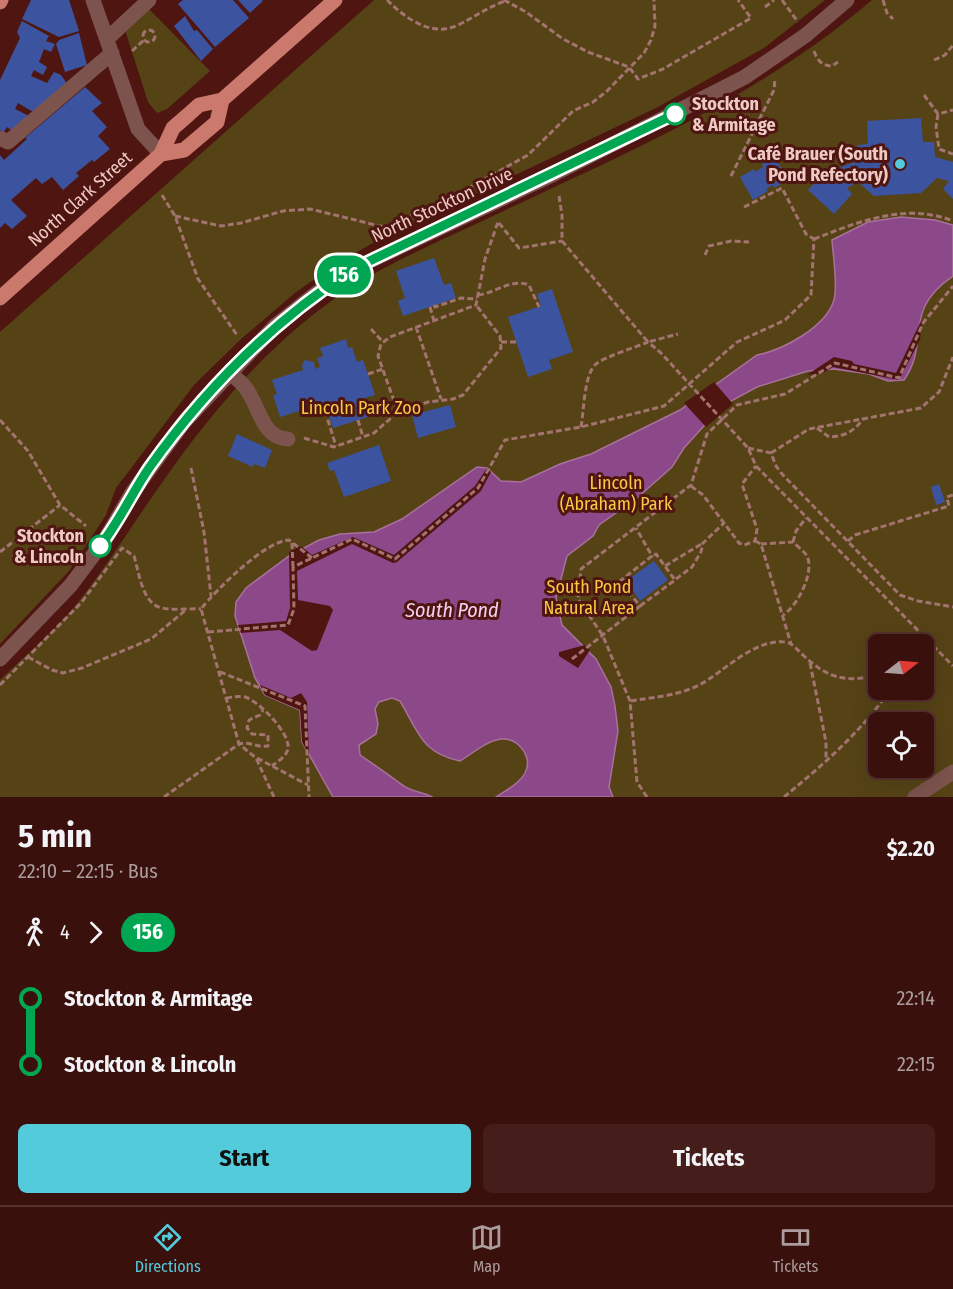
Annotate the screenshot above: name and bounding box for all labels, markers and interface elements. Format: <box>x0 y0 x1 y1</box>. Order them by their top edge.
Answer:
place label: Stockton & Armitage <box>692 93 776 136</box>
marker: Stockton & Armitage <box>664 103 686 125</box>
place label: Café Brauer (South Pond Refectory) <box>748 143 889 186</box>
street label: North Clark Street <box>24 147 136 251</box>
marker: Café Brauer (South Pond Refectory) <box>893 157 907 171</box>
street label: North Stockton Drive <box>368 163 516 247</box>
line badge: 156 <box>310 256 379 294</box>
text: 156 <box>329 262 359 288</box>
park label: Lincoln Park Zoo <box>301 397 421 419</box>
park label: Lincoln (Abraham) Park <box>560 472 673 515</box>
place label: Stockton & Lincoln <box>14 525 84 568</box>
marker: Stockton & Lincoln <box>89 535 111 557</box>
park label: South Pond Natural Area <box>543 576 635 619</box>
water label: South Pond <box>404 598 499 622</box>
north arrow <box>868 634 934 700</box>
map controls <box>868 634 934 778</box>
button: locate <box>868 712 934 778</box>
text: 5 min <box>18 816 92 856</box>
text: $2.20 <box>887 835 935 862</box>
text: 22:10 – 22:15 · Bus <box>18 859 158 883</box>
icon: walk <box>18 916 51 949</box>
icon: forward <box>79 916 112 949</box>
text: 156 <box>133 919 163 945</box>
text: 4 <box>60 920 70 944</box>
text: Stockton & Armitage <box>64 985 253 1012</box>
text: 22:14 <box>896 986 935 1010</box>
text: Stockton & Lincoln <box>64 1051 236 1078</box>
text: 22:15 <box>897 1052 935 1076</box>
button: Start <box>18 1124 471 1193</box>
button: Tickets <box>483 1124 935 1193</box>
tab: Directions <box>135 1221 201 1276</box>
tab: Map <box>470 1221 503 1276</box>
tab: Tickets <box>773 1221 818 1276</box>

